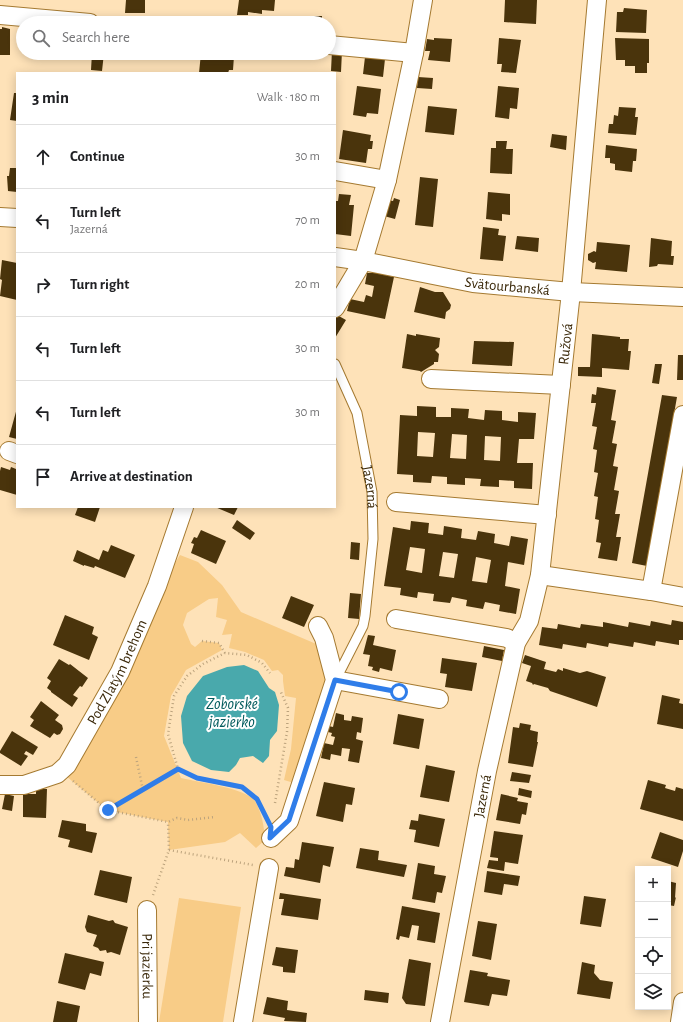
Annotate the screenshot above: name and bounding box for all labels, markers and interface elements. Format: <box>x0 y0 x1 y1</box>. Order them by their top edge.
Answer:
search box <box>16 16 336 60</box>
icon: search <box>30 27 52 49</box>
text: Search here <box>62 30 130 45</box>
text: 3 min <box>32 89 69 106</box>
text: Walk · 180 m <box>257 91 320 104</box>
icon: ahead <box>32 146 54 168</box>
text: Continue <box>70 149 125 164</box>
text: 30 m <box>295 150 320 163</box>
text: Turn left <box>70 205 121 220</box>
icon: left <box>32 210 54 232</box>
text: 70 m <box>295 214 320 227</box>
text: Jazerná <box>70 223 108 236</box>
icon: right <box>32 274 54 296</box>
street label: Svätourbanská <box>463 274 551 298</box>
text: Turn right <box>70 277 129 292</box>
text: 20 m <box>295 278 320 291</box>
street label: Ružová <box>556 322 575 365</box>
icon: left <box>32 338 54 360</box>
text: Turn left <box>70 341 121 356</box>
text: 30 m <box>295 342 320 355</box>
icon: left <box>32 402 54 424</box>
text: Turn left <box>70 405 121 420</box>
text: 30 m <box>295 406 320 419</box>
street label: Jazerná <box>360 464 380 509</box>
icon: arrive <box>32 466 54 488</box>
text: Arrive at destination <box>70 469 193 484</box>
street label: Pod Zlatým brehom <box>84 617 149 727</box>
route start <box>390 683 408 701</box>
water label: Zoborské jazierko <box>206 696 258 731</box>
street label: Jazerná <box>471 773 494 819</box>
route end <box>99 801 117 819</box>
map controls <box>635 866 671 1010</box>
button: + <box>635 866 671 902</box>
button: − <box>635 902 671 938</box>
street label: Pri jazierku <box>140 933 155 999</box>
button: locate <box>635 938 671 974</box>
button: layers <box>635 974 671 1010</box>

